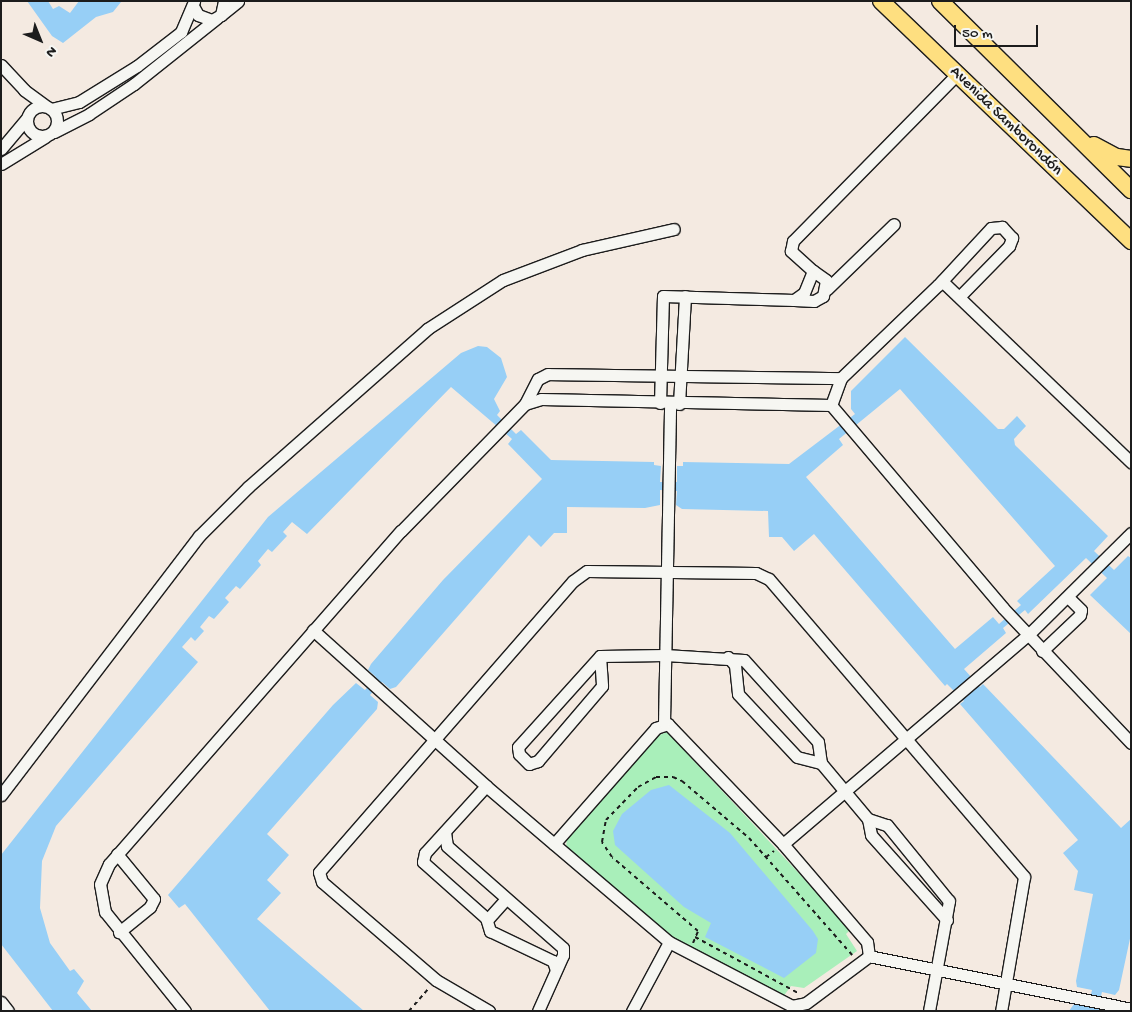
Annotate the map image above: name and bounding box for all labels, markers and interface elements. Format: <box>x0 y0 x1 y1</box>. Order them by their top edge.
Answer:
north arrow <box>15 15 65 65</box>
scale bar <box>957 15 1041 47</box>
text: 50 m <box>962 25 993 43</box>
text: N <box>42 42 60 60</box>
street label: Avenida Samborondón <box>945 63 1065 181</box>

